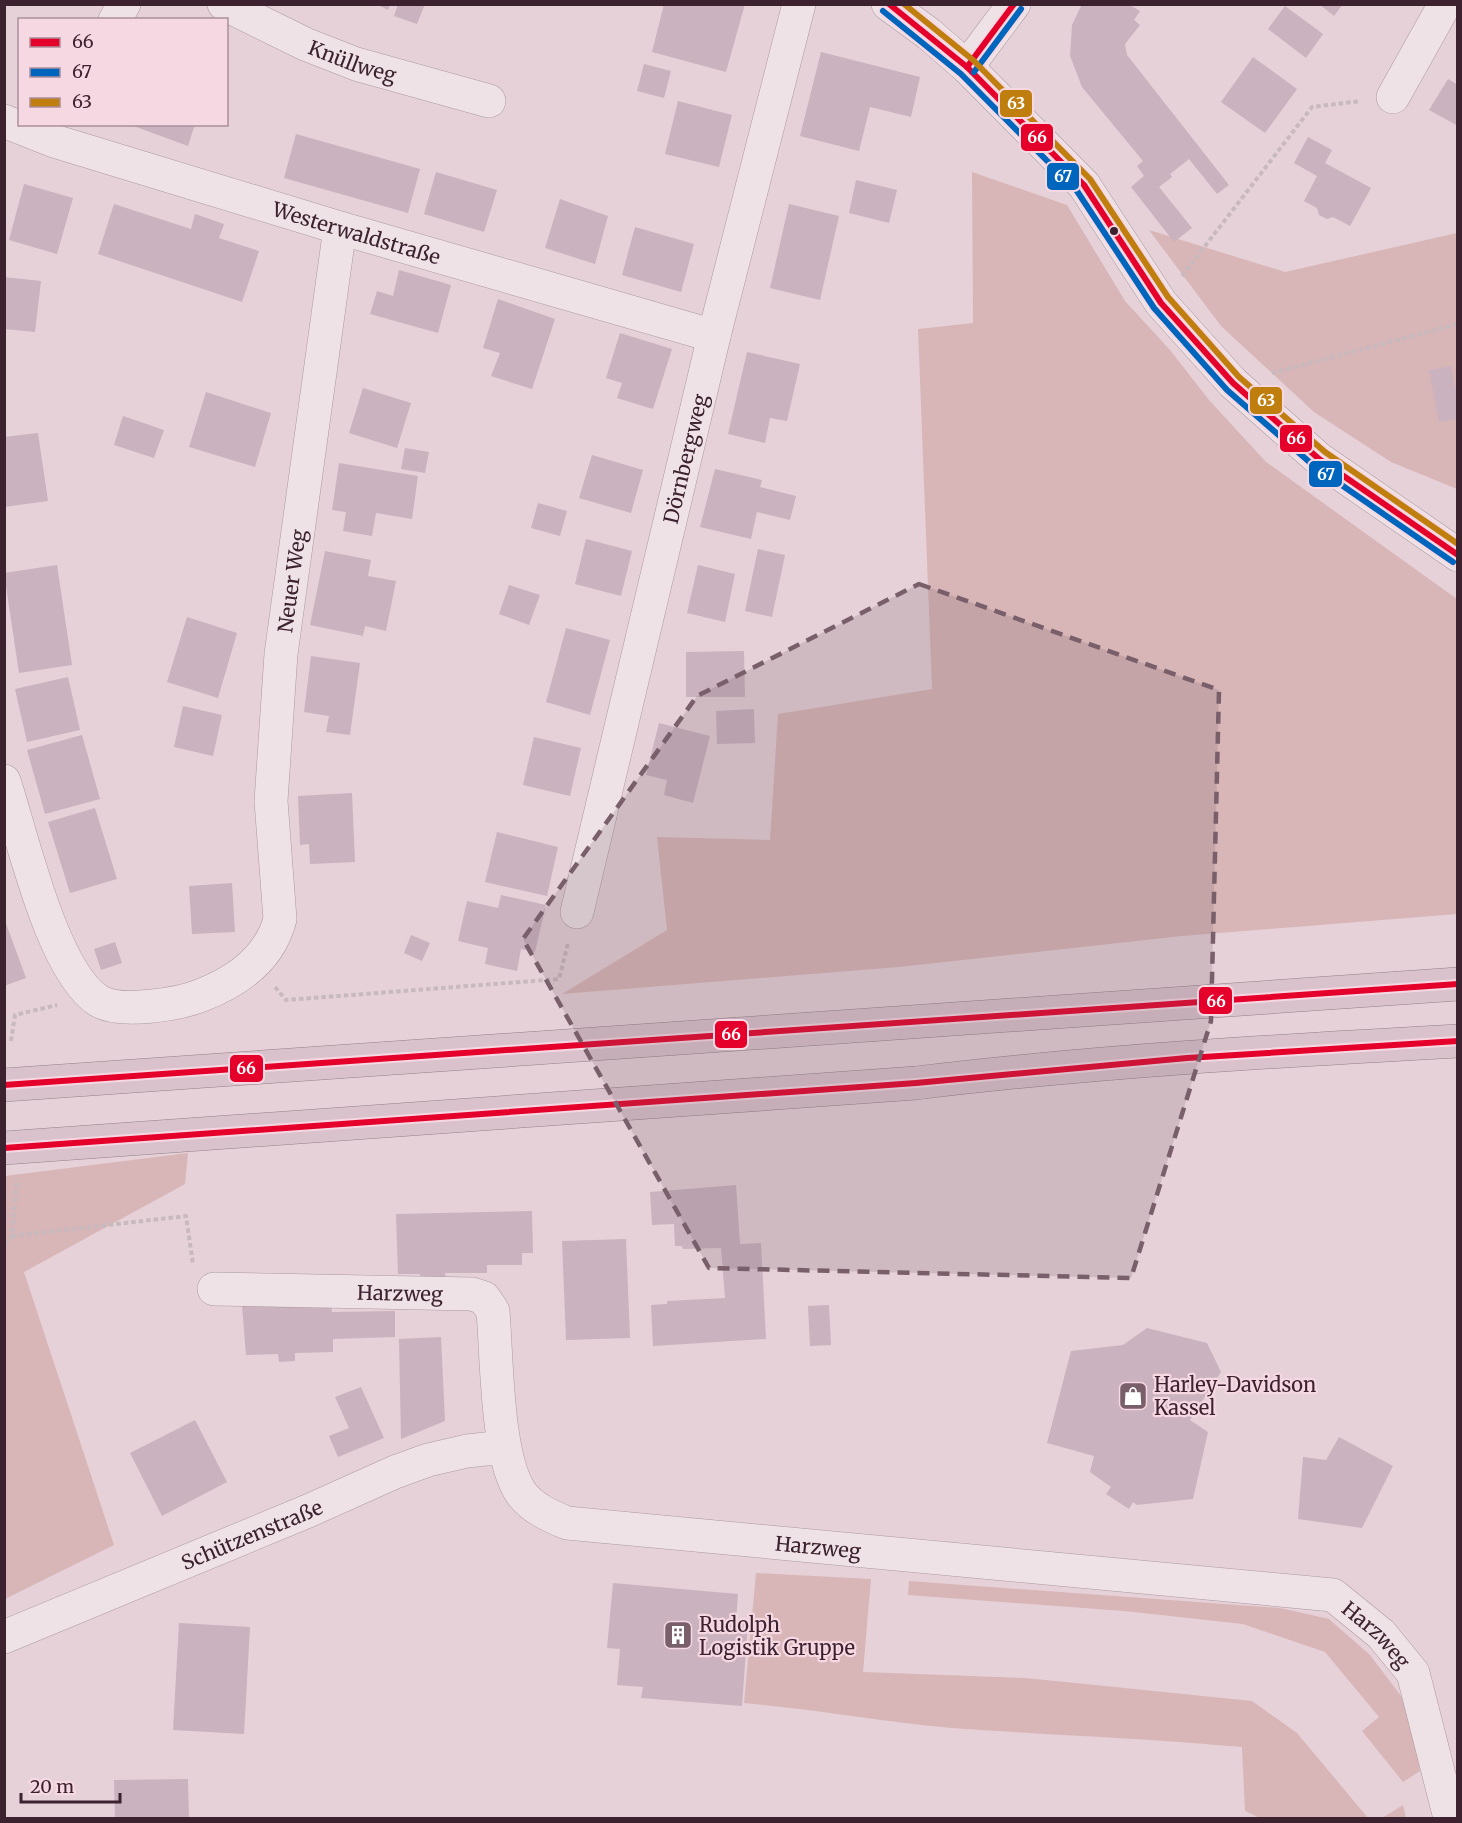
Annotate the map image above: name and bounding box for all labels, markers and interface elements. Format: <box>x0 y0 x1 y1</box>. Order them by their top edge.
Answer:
legend <box>18 18 228 126</box>
text: 66 <box>72 30 94 53</box>
street label: Knüllweg <box>305 34 399 87</box>
text: 67 <box>72 60 92 83</box>
line badge: 63 <box>999 89 1033 118</box>
text: 63 <box>72 90 92 113</box>
text: 63 <box>1007 93 1025 113</box>
line badge: 66 <box>1020 123 1054 152</box>
text: 66 <box>1027 127 1047 147</box>
line badge: 67 <box>1046 162 1080 191</box>
text: 67 <box>1054 166 1072 186</box>
street label: Westerwaldstraße <box>269 195 444 269</box>
unlabelled marker <box>1108 225 1120 237</box>
line badge: 63 <box>1249 386 1283 415</box>
text: 63 <box>1257 390 1275 410</box>
street label: Dörnbergweg <box>657 391 712 526</box>
line badge: 66 <box>1279 424 1313 453</box>
text: 66 <box>1286 428 1306 448</box>
line badge: 67 <box>1308 460 1343 488</box>
text: 67 <box>1317 464 1335 484</box>
street label: Neuer Weg <box>272 528 311 634</box>
line badge: 66 <box>1198 986 1233 1015</box>
text: 66 <box>1206 991 1226 1011</box>
line badge: 66 <box>714 1020 748 1049</box>
text: 66 <box>721 1024 741 1044</box>
line badge: 66 <box>229 1054 264 1083</box>
text: 66 <box>236 1058 256 1078</box>
street label: Harzweg <box>357 1279 443 1306</box>
place label: Harley-Davidson Kassel <box>1154 1372 1316 1420</box>
shop icon: Harley-Davidson Kassel <box>1117 1380 1149 1412</box>
street label: Schützenstraße <box>177 1494 326 1575</box>
street label: Harzweg <box>774 1530 862 1563</box>
street label: Harzweg <box>1337 1595 1416 1673</box>
place label: Rudolph Logistik Gruppe <box>699 1612 855 1660</box>
building icon: Rudolph Logistik Gruppe <box>662 1619 694 1651</box>
scale bar <box>21 1766 120 1804</box>
text: 20 m <box>30 1775 74 1798</box>

